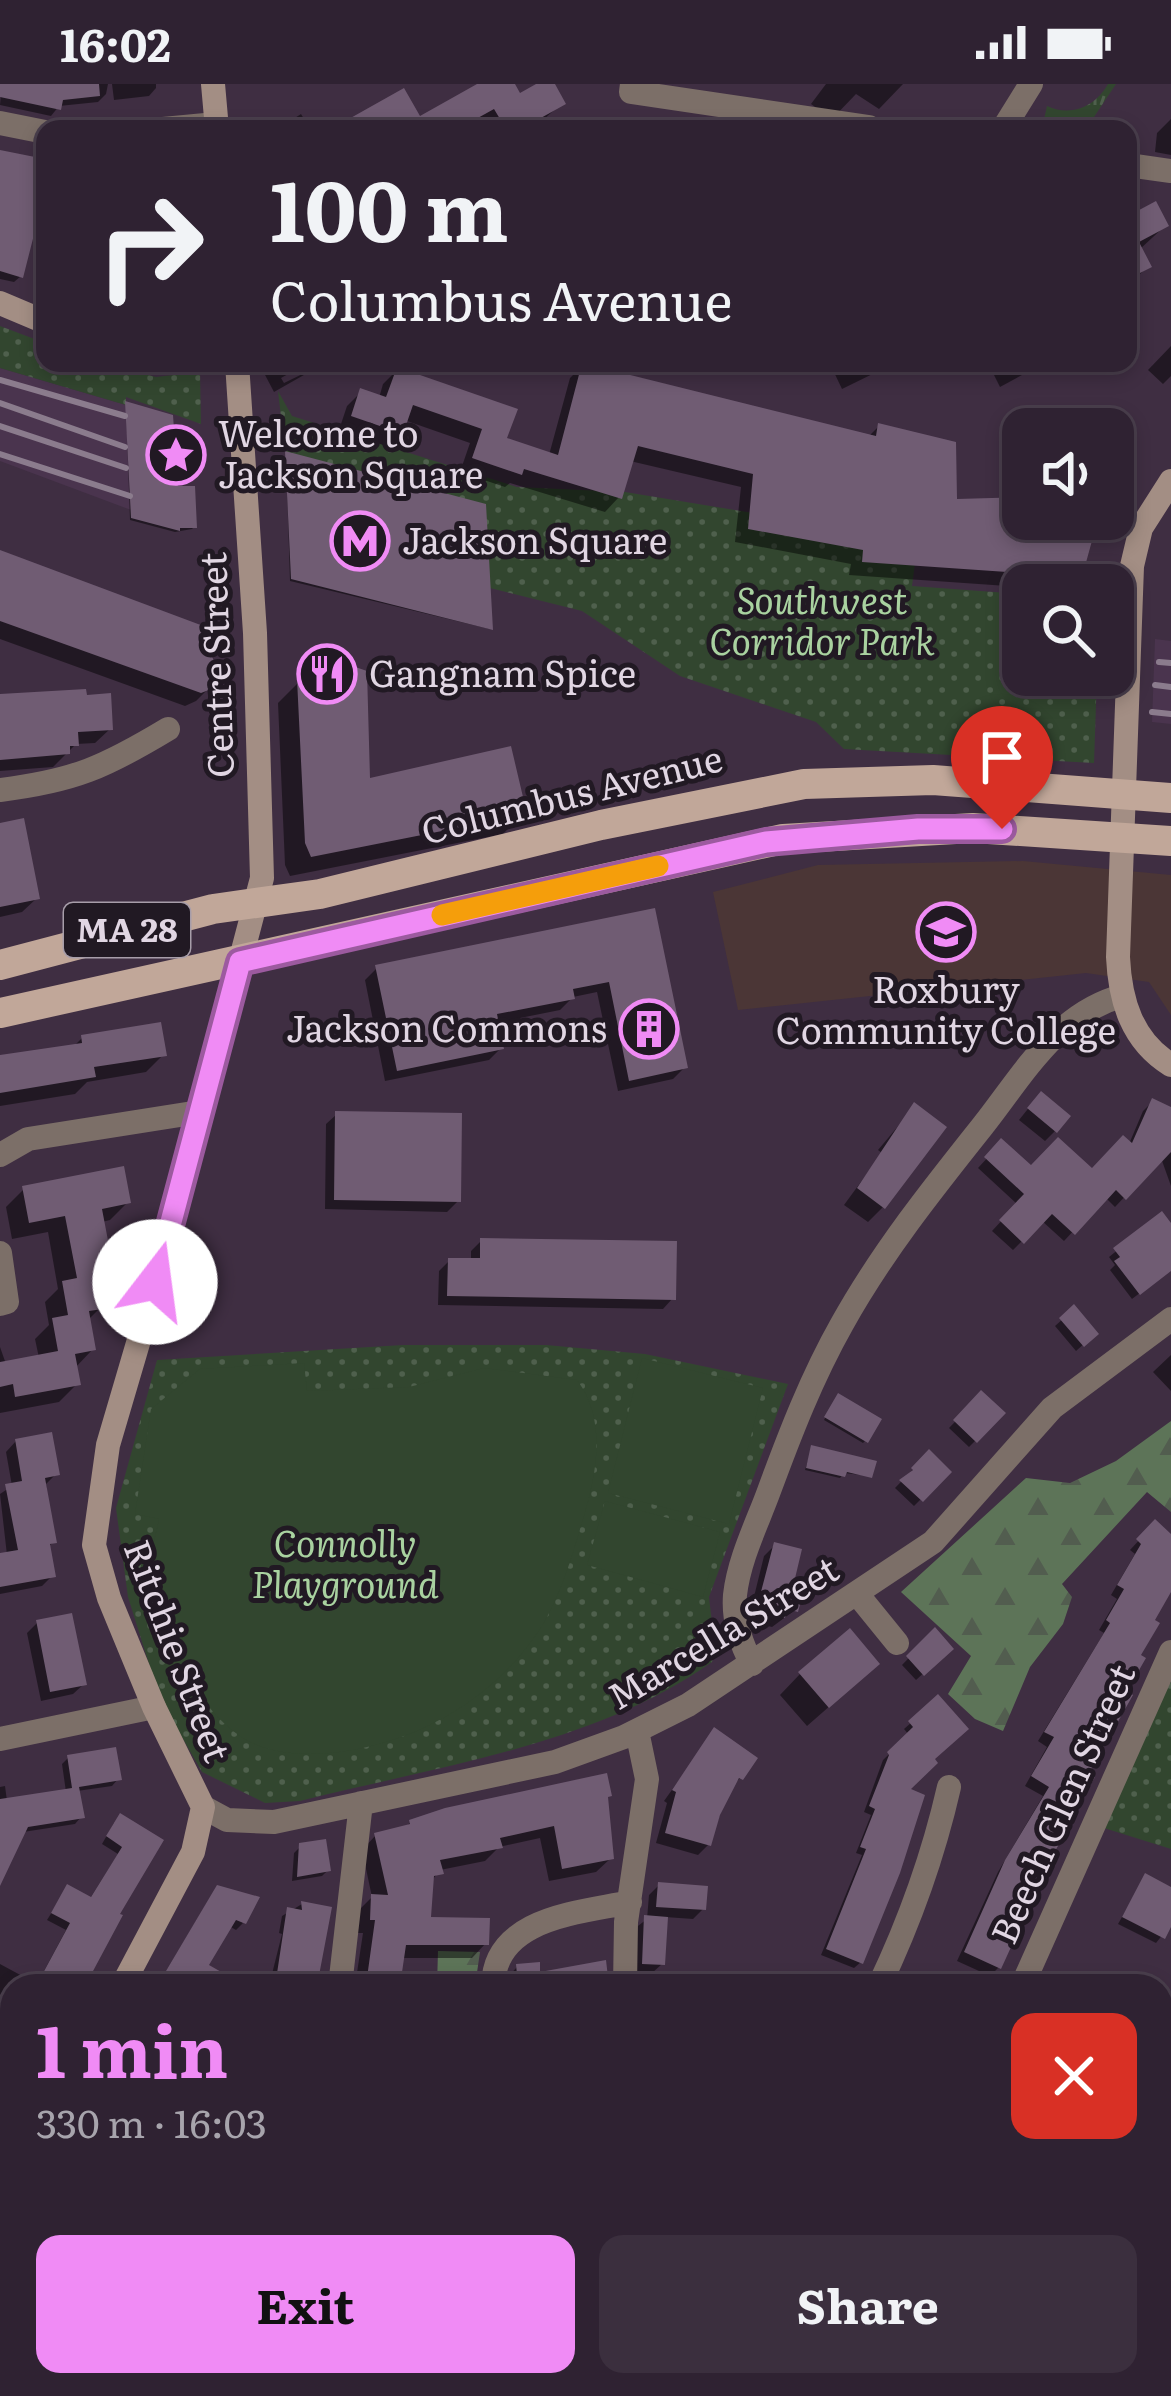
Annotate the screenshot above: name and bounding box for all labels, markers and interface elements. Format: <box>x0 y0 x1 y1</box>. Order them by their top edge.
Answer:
text: 16:02 <box>60 9 171 76</box>
text: 100 m <box>270 143 509 268</box>
icon: right <box>72 168 228 324</box>
text: Columbus Avenue <box>270 257 732 338</box>
place label: Welcome to Jackson Square <box>218 405 483 499</box>
map controls <box>1002 408 1134 696</box>
button: sound <box>1002 408 1134 540</box>
place icon: Welcome to Jackson Square <box>145 424 207 486</box>
metro station icon: Jackson Square <box>329 510 391 572</box>
place label: Jackson Square <box>402 512 667 565</box>
street label: Centre Street <box>184 551 245 779</box>
button: search <box>1002 564 1134 696</box>
park label: Southwest Corridor Park <box>709 572 935 666</box>
restaurant icon: Gangnam Spice <box>296 643 358 705</box>
place label: Gangnam Spice <box>369 645 636 698</box>
pin <box>951 706 1053 829</box>
icon: arrive <box>969 724 1035 790</box>
street label: Columbus Avenue <box>415 730 727 856</box>
school or university icon: Roxbury Community College <box>915 901 977 963</box>
road number: MA 28 <box>64 903 190 957</box>
place label: Roxbury Community College <box>776 961 1116 1055</box>
building icon: Jackson Commons <box>618 998 680 1060</box>
place label: Jackson Commons <box>286 1000 607 1053</box>
position arrow <box>92 1219 218 1345</box>
park label: Connolly Playground <box>251 1515 439 1609</box>
street label: Ritchie Street <box>113 1531 246 1769</box>
street label: Marcella Street <box>596 1541 848 1721</box>
street label: Beech Glen Street <box>975 1654 1146 1951</box>
text: 1 min <box>36 1993 228 2100</box>
button: close <box>1011 2013 1137 2139</box>
text: 330 m · 16:03 <box>36 2092 267 2150</box>
button: Exit <box>36 2235 575 2373</box>
button: Share <box>599 2235 1137 2373</box>

